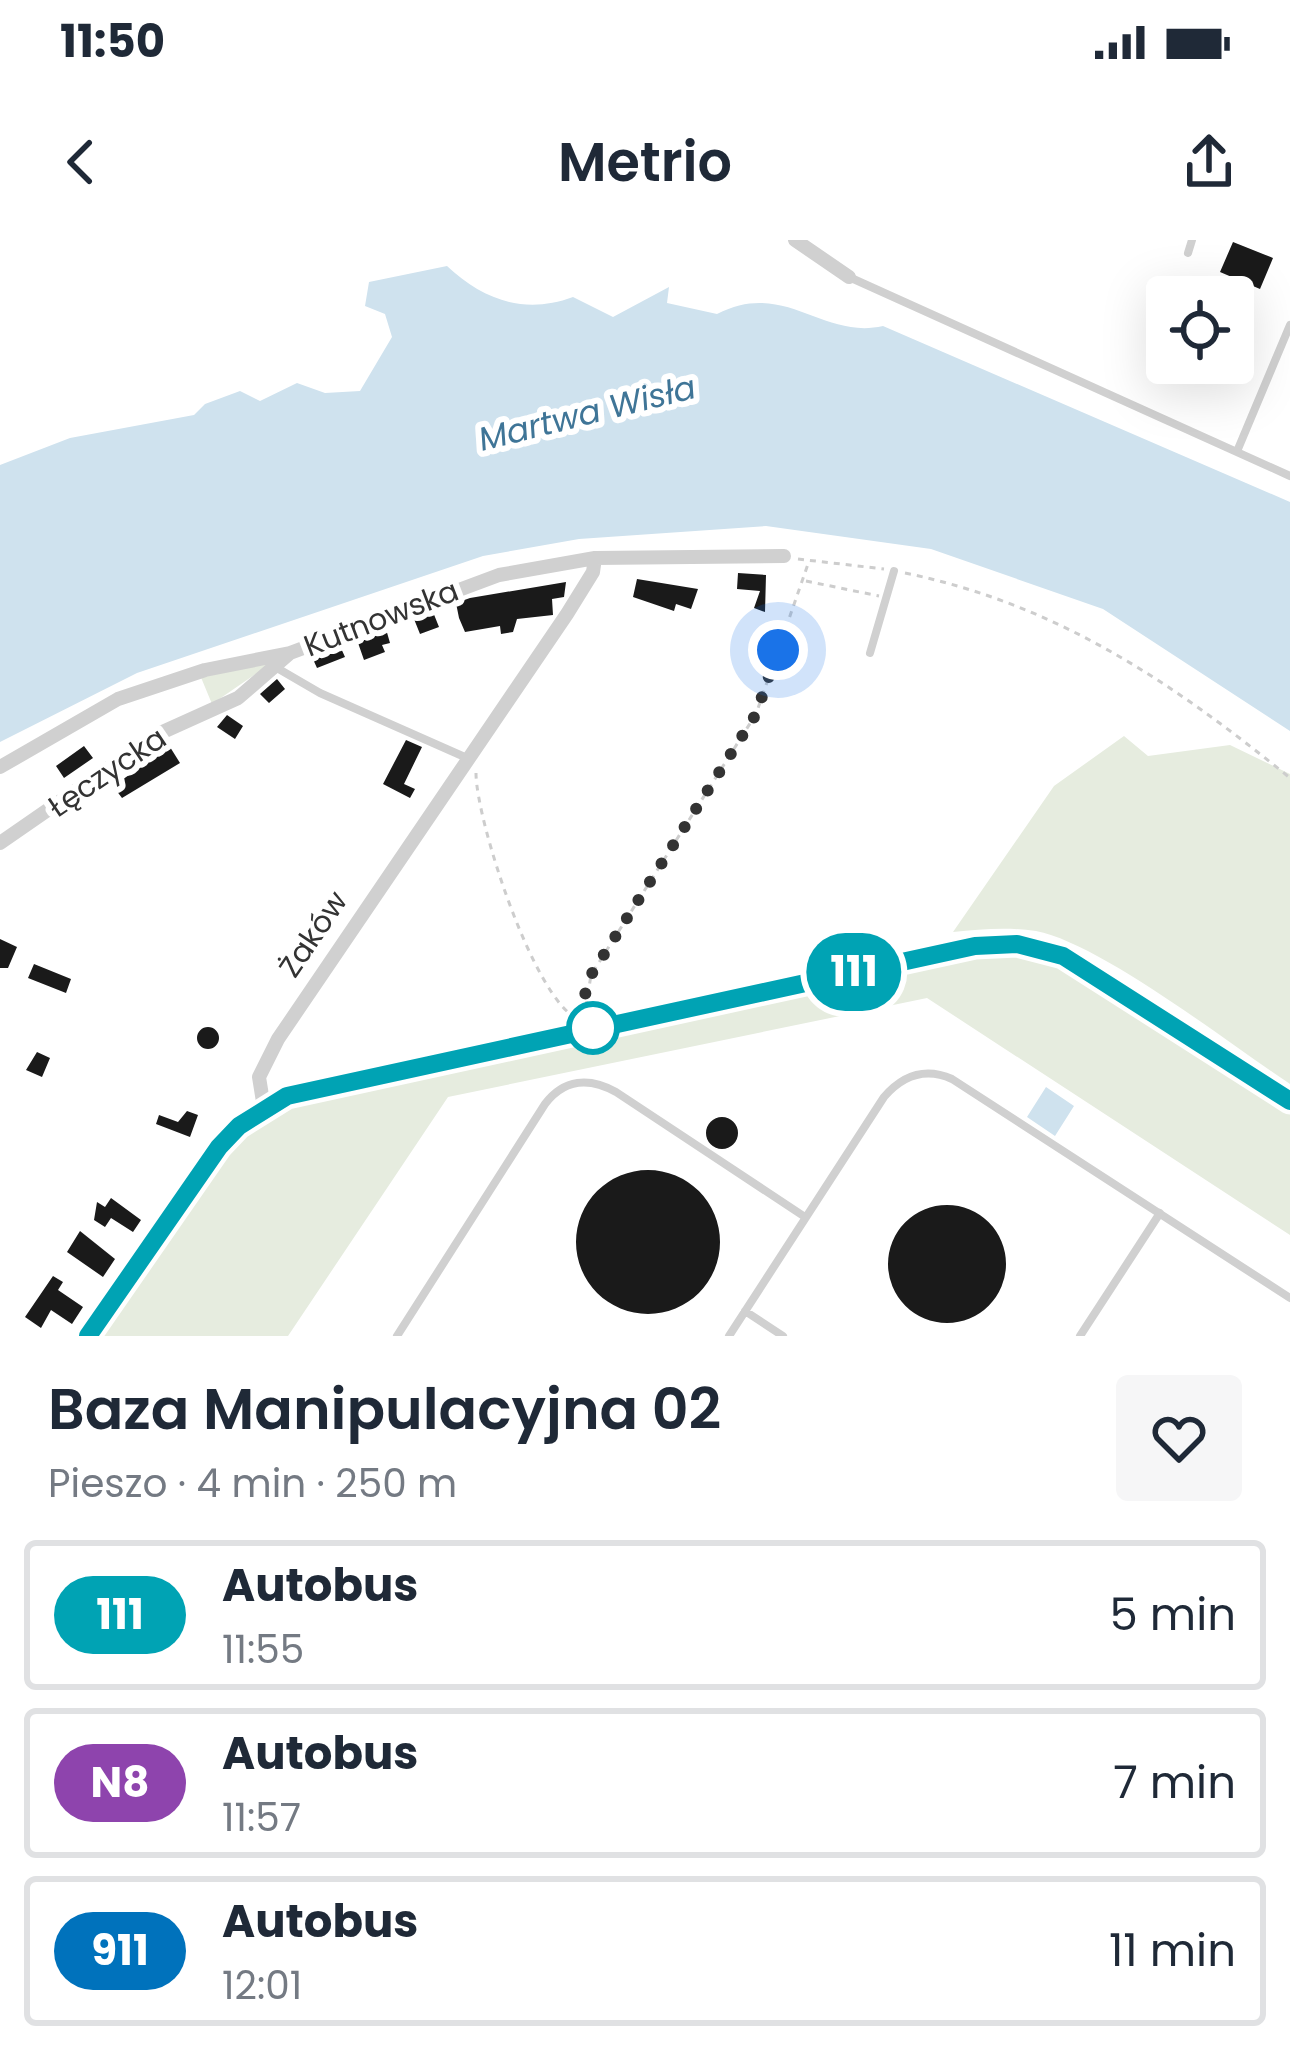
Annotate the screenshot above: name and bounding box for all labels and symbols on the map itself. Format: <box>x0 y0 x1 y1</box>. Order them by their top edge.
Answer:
water label: Martwa Wisła <box>473 363 701 463</box>
street label: Kutnowska <box>297 569 465 667</box>
your location <box>748 620 808 680</box>
street label: Łęczycka <box>39 717 175 827</box>
street label: Żaków <box>268 882 358 986</box>
line badge: 111 <box>785 933 923 1011</box>
unlabelled marker <box>568 1003 618 1053</box>

